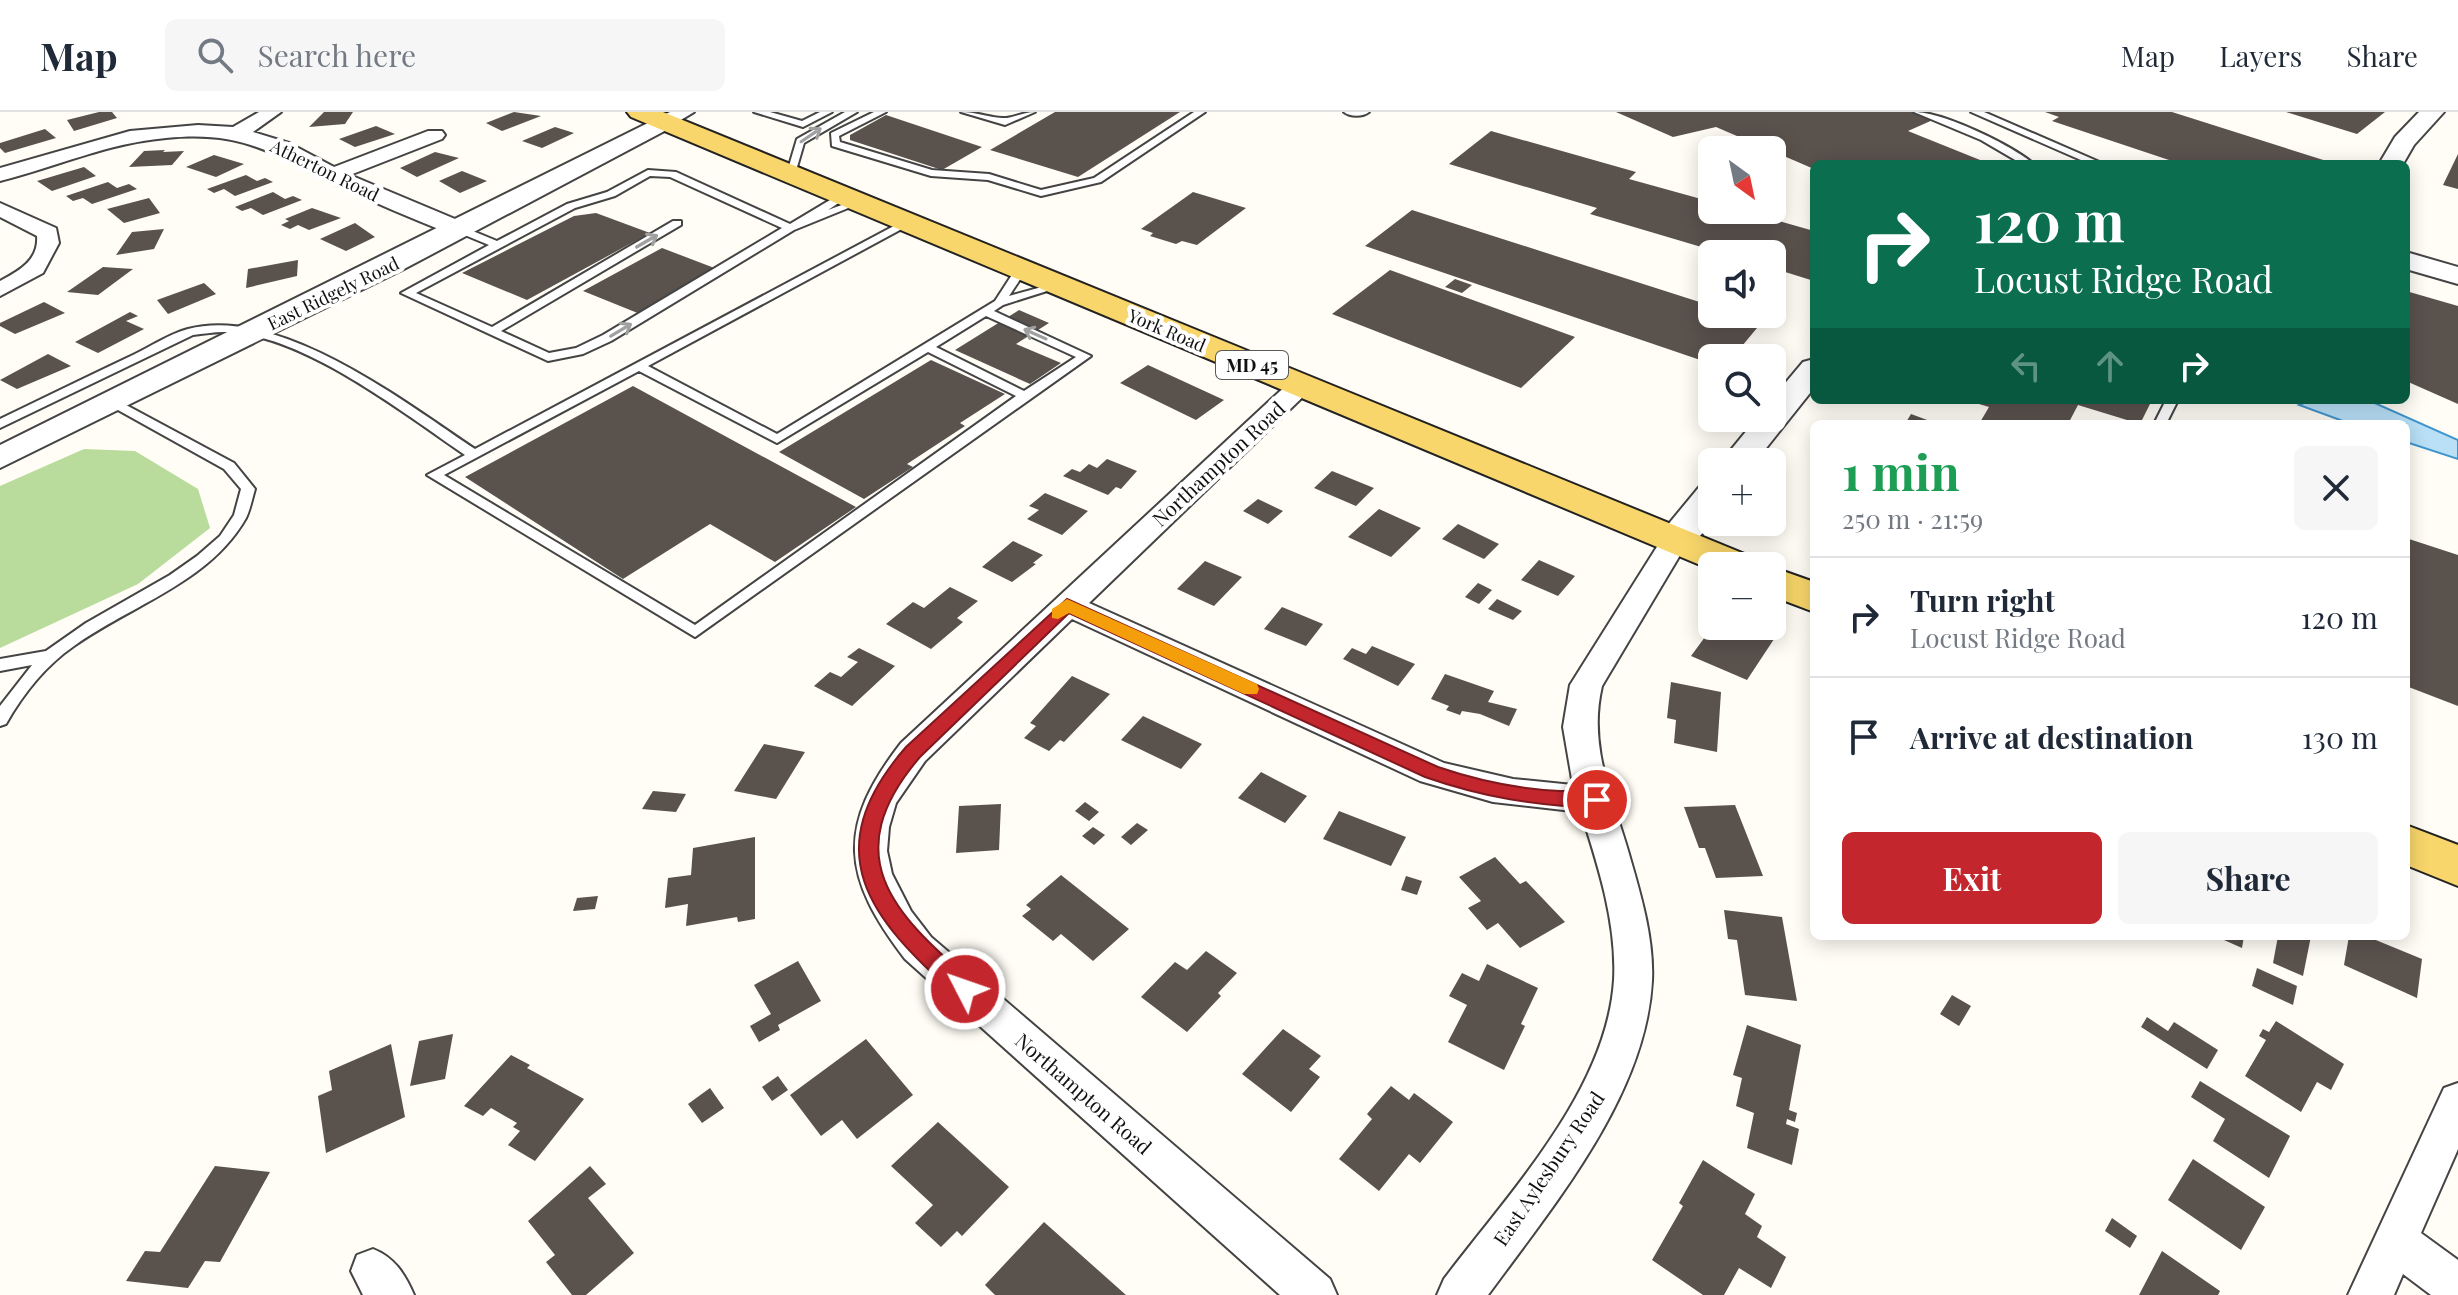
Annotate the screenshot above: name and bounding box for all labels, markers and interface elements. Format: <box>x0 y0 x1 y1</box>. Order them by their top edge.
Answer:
search box <box>165 19 725 91</box>
text: Map <box>40 30 117 81</box>
icon: search <box>193 33 237 77</box>
text: Search here <box>257 35 416 75</box>
text: Map <box>2121 37 2175 74</box>
text: Layers <box>2219 37 2302 74</box>
text: Share <box>2346 37 2418 74</box>
one-way arrow <box>799 126 821 143</box>
street label: Atherton Road <box>266 133 384 207</box>
north arrow <box>1698 136 1786 224</box>
map controls <box>1698 136 1786 640</box>
text: 120 m <box>1974 182 2125 257</box>
icon: right <box>1842 192 1946 296</box>
one-way arrow <box>635 233 658 249</box>
button: sound <box>1698 240 1786 328</box>
street label: East Ridgely Road <box>263 251 403 335</box>
text: Locust Ridge Road <box>1974 254 2273 302</box>
street label: York Road <box>1124 303 1210 357</box>
one-way arrow <box>609 321 632 337</box>
one-way arrow <box>1024 325 1048 340</box>
button: search <box>1698 344 1786 432</box>
icon: left <box>2004 344 2048 388</box>
icon: ahead <box>2088 344 2132 388</box>
icon: right <box>2172 344 2216 388</box>
road number: MD 45 <box>1216 351 1288 379</box>
street label: Northampton Road <box>1146 394 1290 532</box>
text: 1 min <box>1842 439 1960 503</box>
button: close <box>2294 446 2378 530</box>
button: + <box>1698 448 1786 536</box>
text: 250 m · 21:59 <box>1842 501 1983 536</box>
button: − <box>1698 552 1786 640</box>
text: Turn right <box>1910 580 2055 620</box>
icon: right <box>1842 595 1886 639</box>
text: 120 m <box>2300 597 2378 637</box>
text: Locust Ridge Road <box>1910 620 2126 655</box>
icon: arrive <box>1842 715 1886 759</box>
text: Arrive at destination <box>1910 717 2193 757</box>
text: 130 m <box>2302 717 2378 757</box>
pin <box>1563 766 1631 834</box>
icon: arrive <box>1575 778 1619 822</box>
button: Exit <box>1842 832 2102 924</box>
button: Share <box>2118 832 2378 924</box>
position arrow <box>923 947 1007 1031</box>
street label: Northampton Road <box>1010 1026 1158 1160</box>
street label: East Aylesbury Road <box>1486 1085 1610 1250</box>

